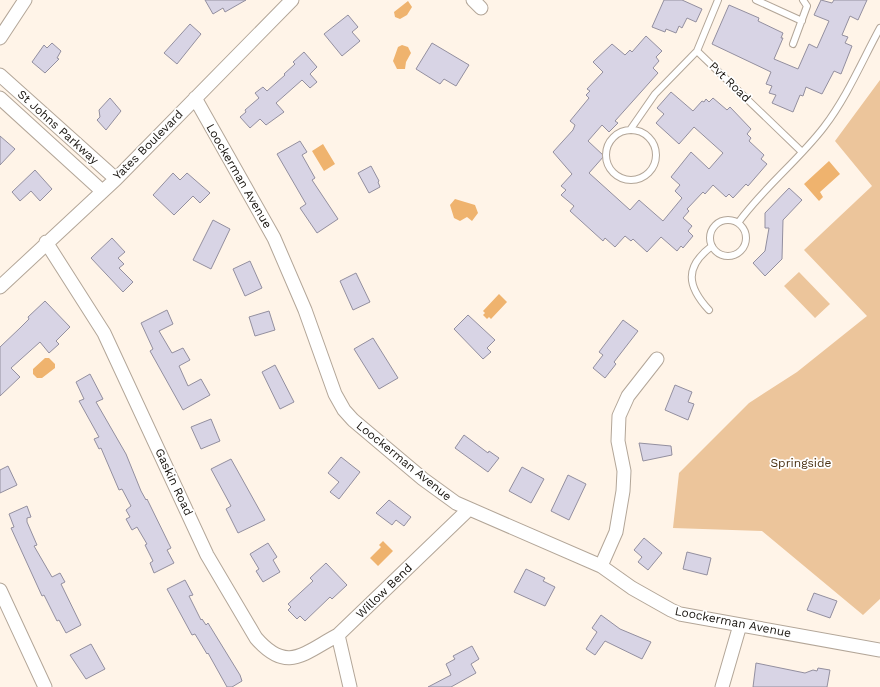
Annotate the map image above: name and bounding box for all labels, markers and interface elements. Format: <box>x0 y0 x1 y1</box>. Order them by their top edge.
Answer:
street label: Pvt Road <box>706 59 754 105</box>
street label: St Johns Parkway <box>15 87 102 168</box>
street label: Yates Boulevard <box>110 107 186 183</box>
street label: Loockerman Avenue <box>203 121 275 231</box>
street label: Loockerman Avenue <box>354 418 454 504</box>
street label: Gaskin Road <box>152 446 196 518</box>
park label: Springside <box>770 456 832 470</box>
street label: Willow Bend <box>353 561 415 621</box>
street label: Loockerman Avenue <box>674 604 792 640</box>

